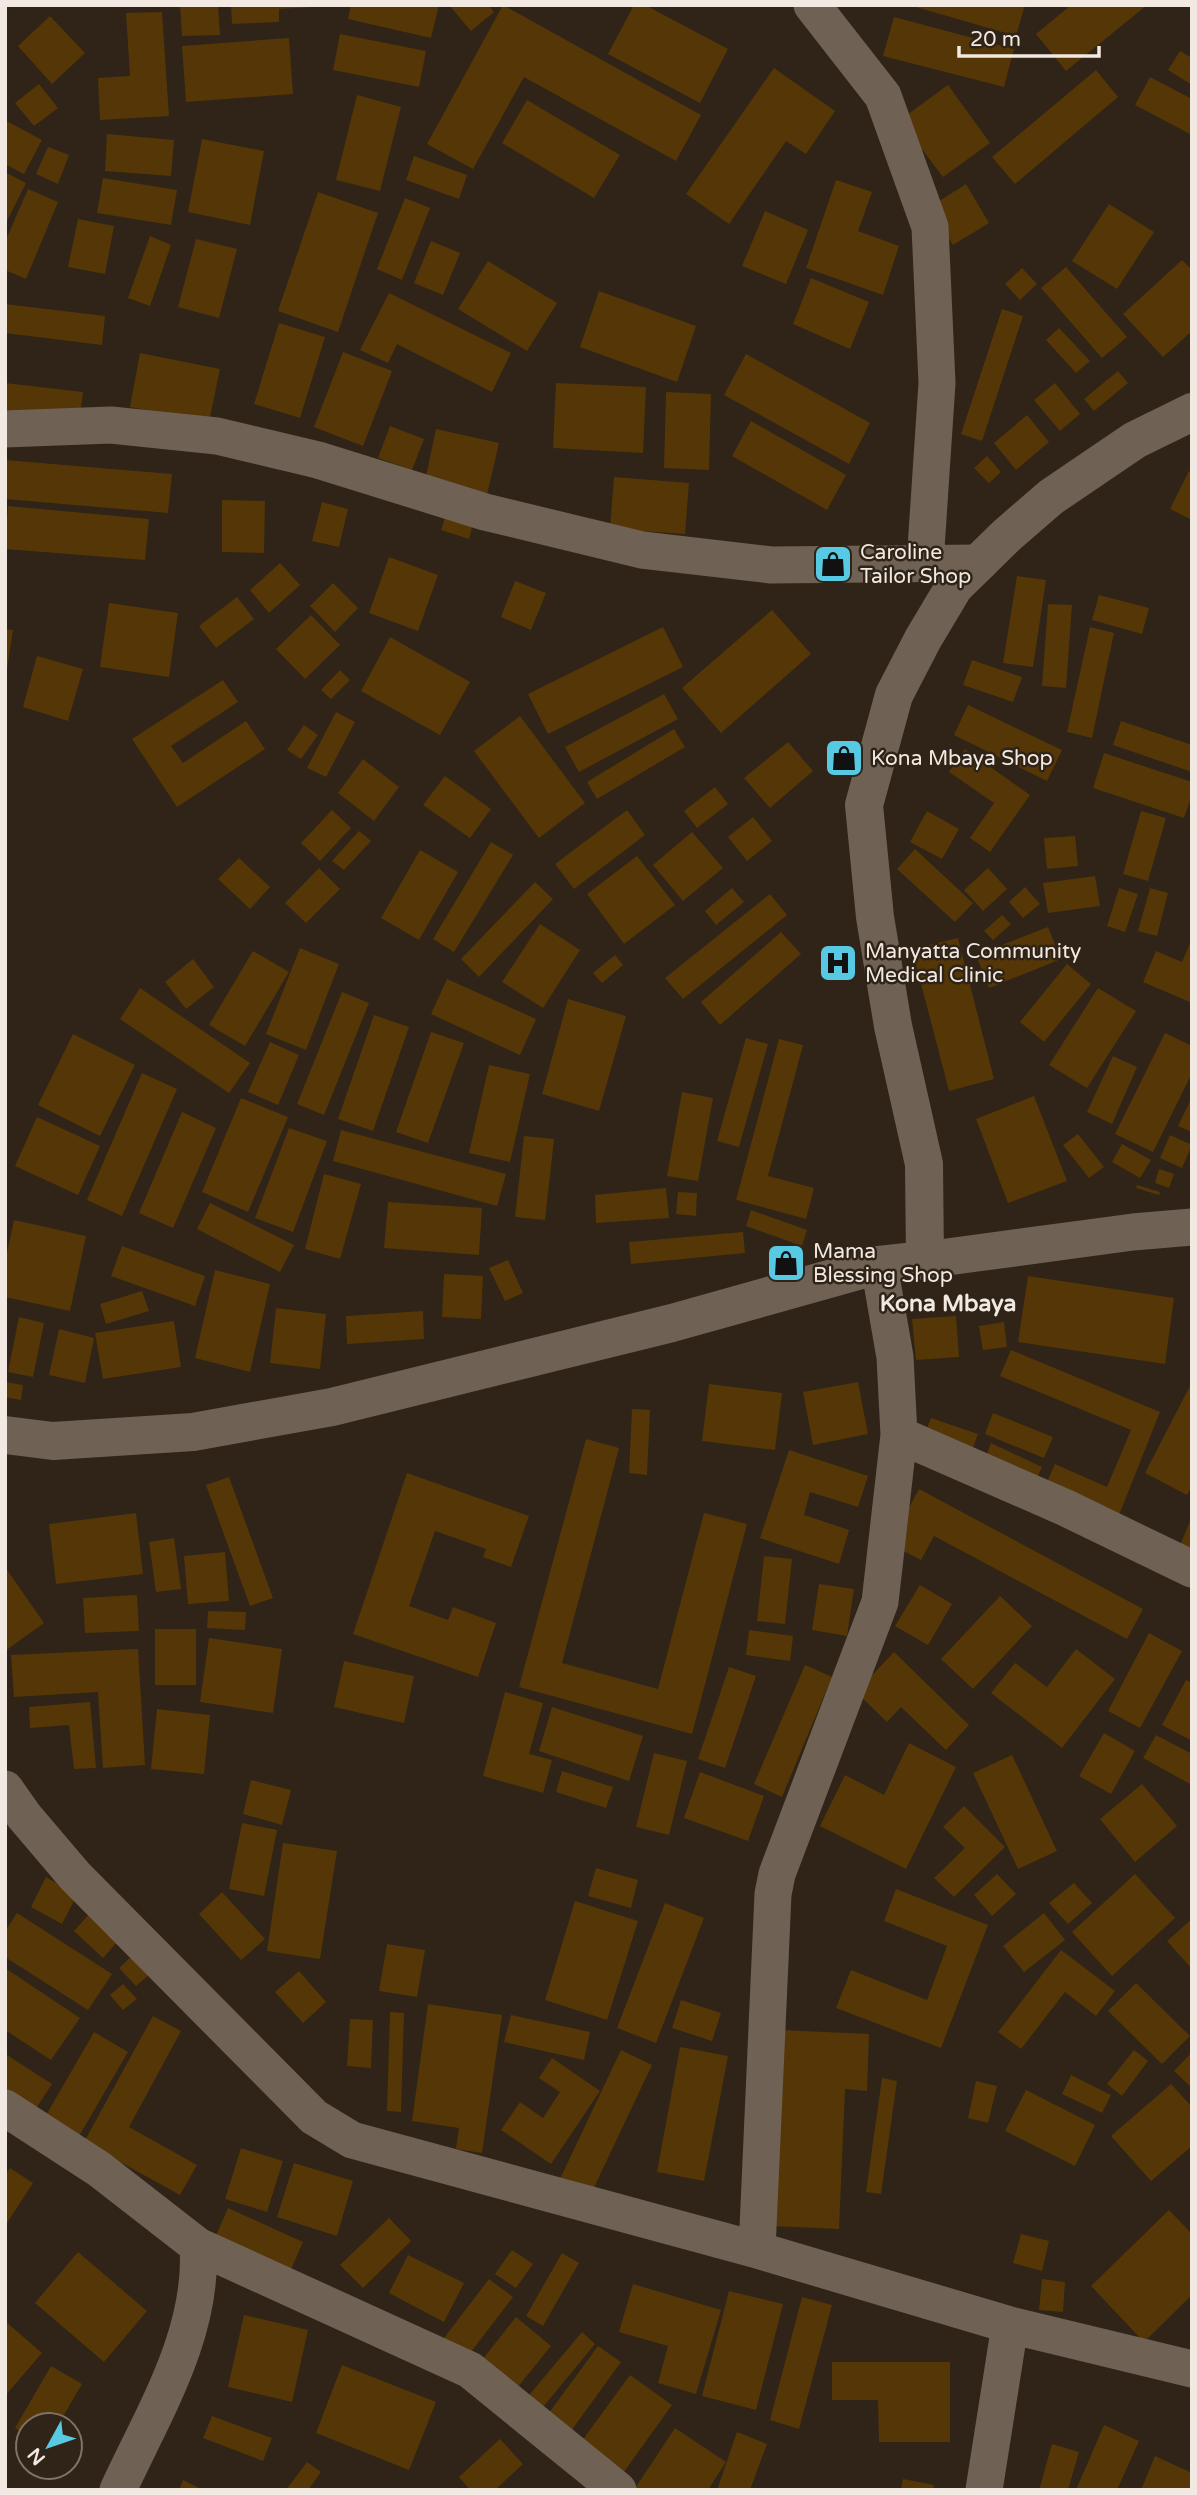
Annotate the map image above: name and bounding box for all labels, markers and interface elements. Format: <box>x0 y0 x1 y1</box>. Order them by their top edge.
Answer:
scale bar <box>959 14 1099 58</box>
text: 20 m <box>970 27 1021 52</box>
place label: Caroline Tailor Shop <box>860 540 971 589</box>
shop icon: Caroline Tailor Shop <box>812 543 854 585</box>
shop icon: Kona Mbaya Shop <box>823 737 865 779</box>
place label: Kona Mbaya Shop <box>871 746 1053 771</box>
place label: Manyatta Community Medical Clinic <box>865 939 1081 988</box>
hospital icon: Manyatta Community Medical Clinic <box>817 942 859 984</box>
place label: Mama Blessing Shop <box>813 1239 953 1288</box>
shop icon: Mama Blessing Shop <box>765 1242 807 1284</box>
district label: Kona Mbaya <box>880 1290 1016 1318</box>
north arrow <box>14 2411 84 2481</box>
text: N <box>23 2443 50 2469</box>

